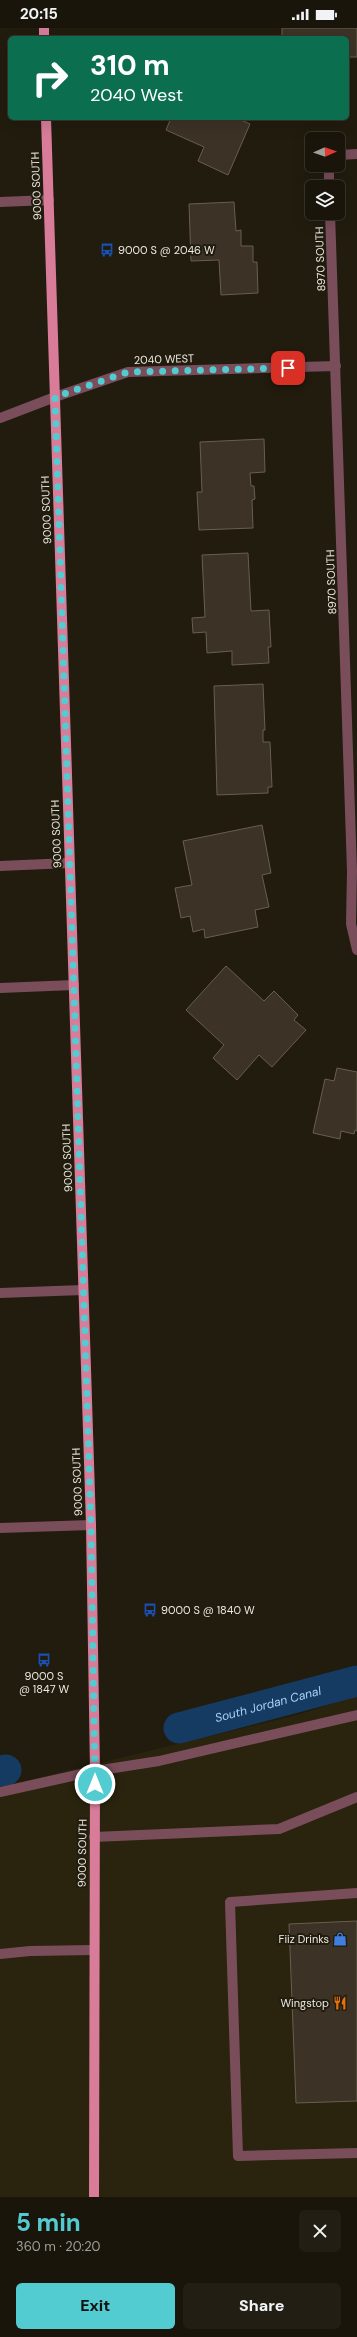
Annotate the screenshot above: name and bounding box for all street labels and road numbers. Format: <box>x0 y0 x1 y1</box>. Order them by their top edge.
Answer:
street label: 9000 SOUTH <box>28 152 44 220</box>
street label: 8970 SOUTH <box>312 226 328 292</box>
street label: 2040 WEST <box>134 351 194 367</box>
street label: 9000 SOUTH <box>38 476 54 544</box>
street label: 8970 SOUTH <box>323 549 339 615</box>
street label: 9000 SOUTH <box>48 800 64 868</box>
street label: 9000 SOUTH <box>59 1124 75 1192</box>
street label: 9000 SOUTH <box>69 1448 85 1516</box>
street label: 9000 SOUTH <box>74 1819 90 1887</box>

